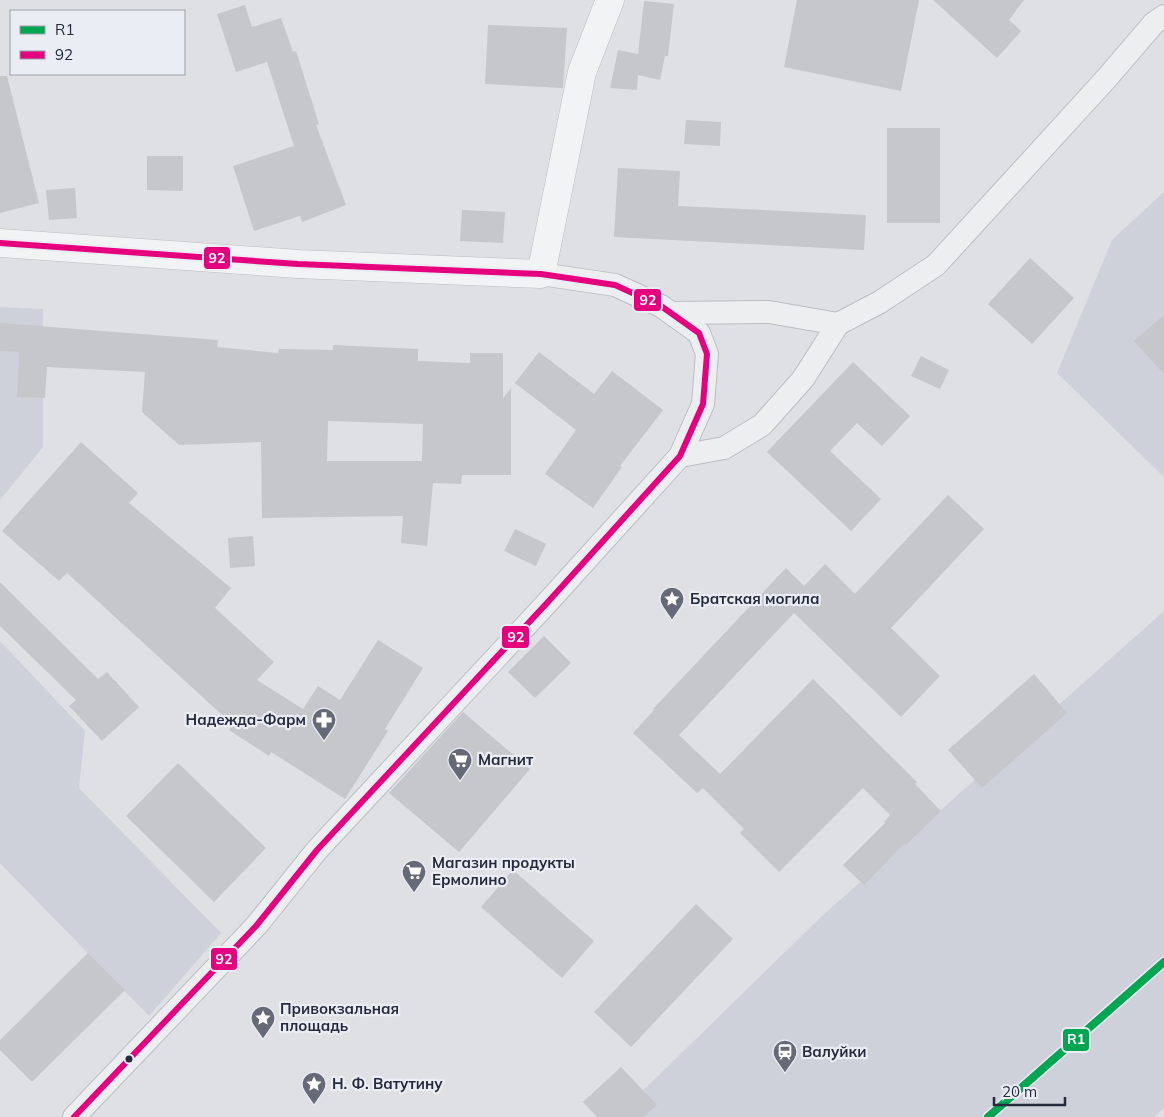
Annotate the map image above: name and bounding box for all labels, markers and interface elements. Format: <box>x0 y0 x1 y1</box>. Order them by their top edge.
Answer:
legend <box>10 10 185 75</box>
text: R1 <box>55 20 74 39</box>
text: 92 <box>55 45 73 64</box>
line badge: 92 <box>203 246 231 270</box>
text: 92 <box>209 249 225 267</box>
line badge: 92 <box>633 288 662 312</box>
text: 92 <box>640 291 656 309</box>
place icon: Братская могила <box>659 586 685 620</box>
place label: Братская могила <box>690 589 819 608</box>
line badge: 92 <box>501 625 530 649</box>
text: 92 <box>508 628 524 646</box>
pharmacy icon: Надежда-Фарм <box>311 707 337 741</box>
place label: Надежда-Фарм <box>186 710 306 729</box>
supermarket icon: Магнит <box>447 747 473 781</box>
place label: Магнит <box>478 750 534 769</box>
place label: Магазин продукты Ермолино <box>432 853 575 889</box>
supermarket icon: Магазин продукты Ермолино <box>401 859 427 893</box>
line badge: 92 <box>210 947 238 971</box>
text: 92 <box>216 950 232 968</box>
place label: Привокзальная площадь <box>280 999 399 1035</box>
place icon: Привокзальная площадь <box>250 1005 276 1039</box>
line badge: R1 <box>1062 1028 1090 1052</box>
text: R1 <box>1067 1030 1085 1048</box>
station icon: Валуйки <box>772 1039 798 1073</box>
place label: Валуйки <box>802 1042 866 1061</box>
unlabelled marker <box>124 1054 134 1064</box>
place icon: Н. Ф. Ватутину <box>301 1071 327 1105</box>
place label: Н. Ф. Ватутину <box>332 1074 443 1093</box>
scale bar <box>994 1074 1065 1106</box>
text: 20 m <box>1002 1082 1037 1101</box>

